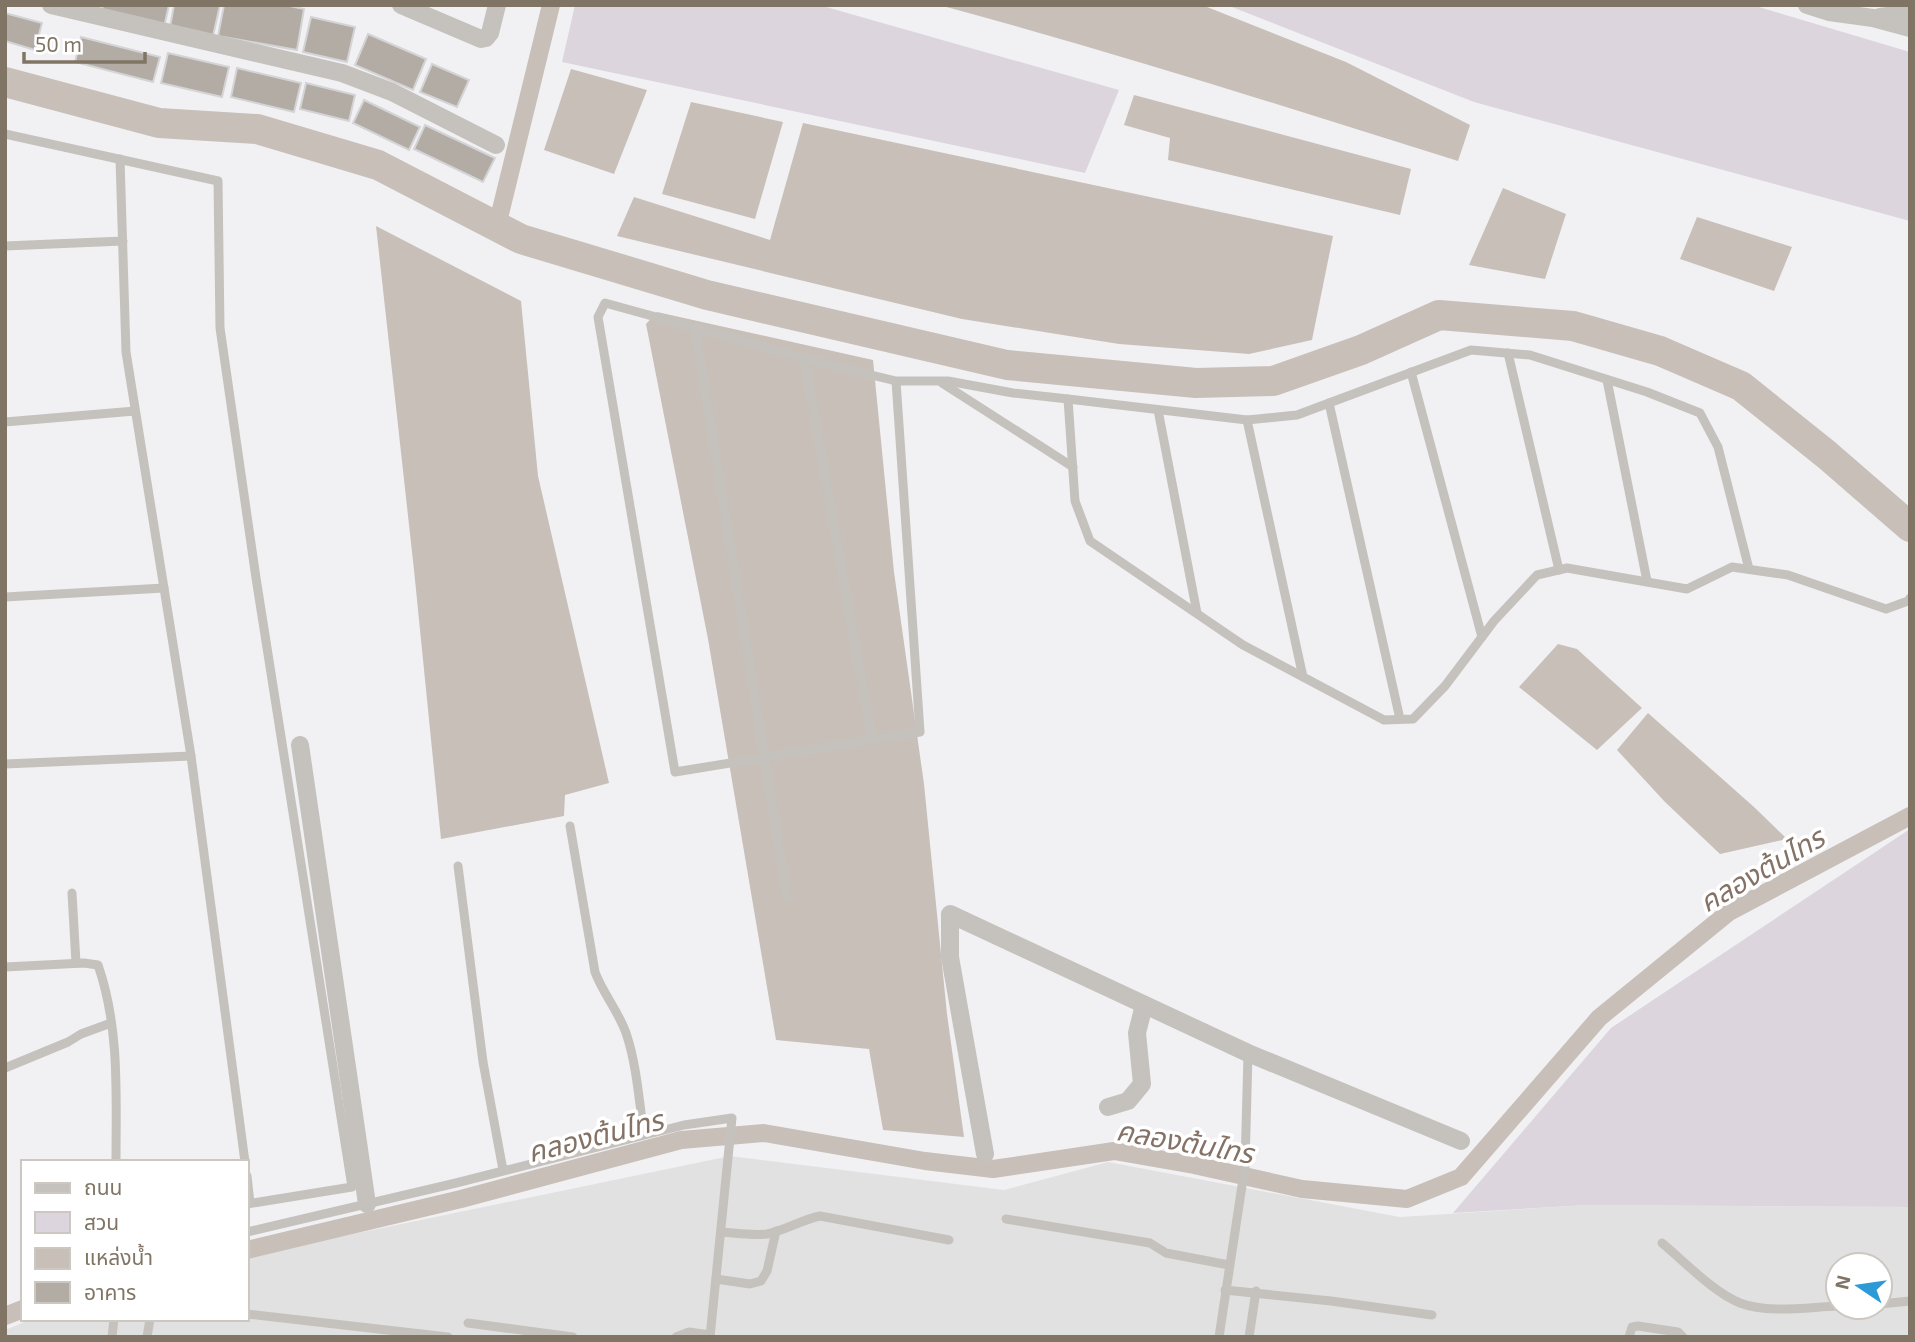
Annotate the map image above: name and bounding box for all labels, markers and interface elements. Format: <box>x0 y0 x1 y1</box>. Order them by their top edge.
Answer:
scale bar <box>24 21 145 65</box>
text: 50 m <box>35 31 82 56</box>
water label: คลองต้นไทร <box>1693 818 1831 918</box>
water label: คลองต้นไทร <box>524 1101 669 1168</box>
water label: คลองต้นไทร <box>1114 1112 1258 1170</box>
legend <box>21 1160 248 1321</box>
text: ถนน <box>84 1174 122 1199</box>
text: สวน <box>84 1209 119 1234</box>
text: แหล่งน้ำ <box>84 1243 153 1269</box>
north arrow <box>1824 1251 1894 1321</box>
text: N <box>1829 1273 1855 1291</box>
text: อาคาร <box>84 1279 136 1304</box>

